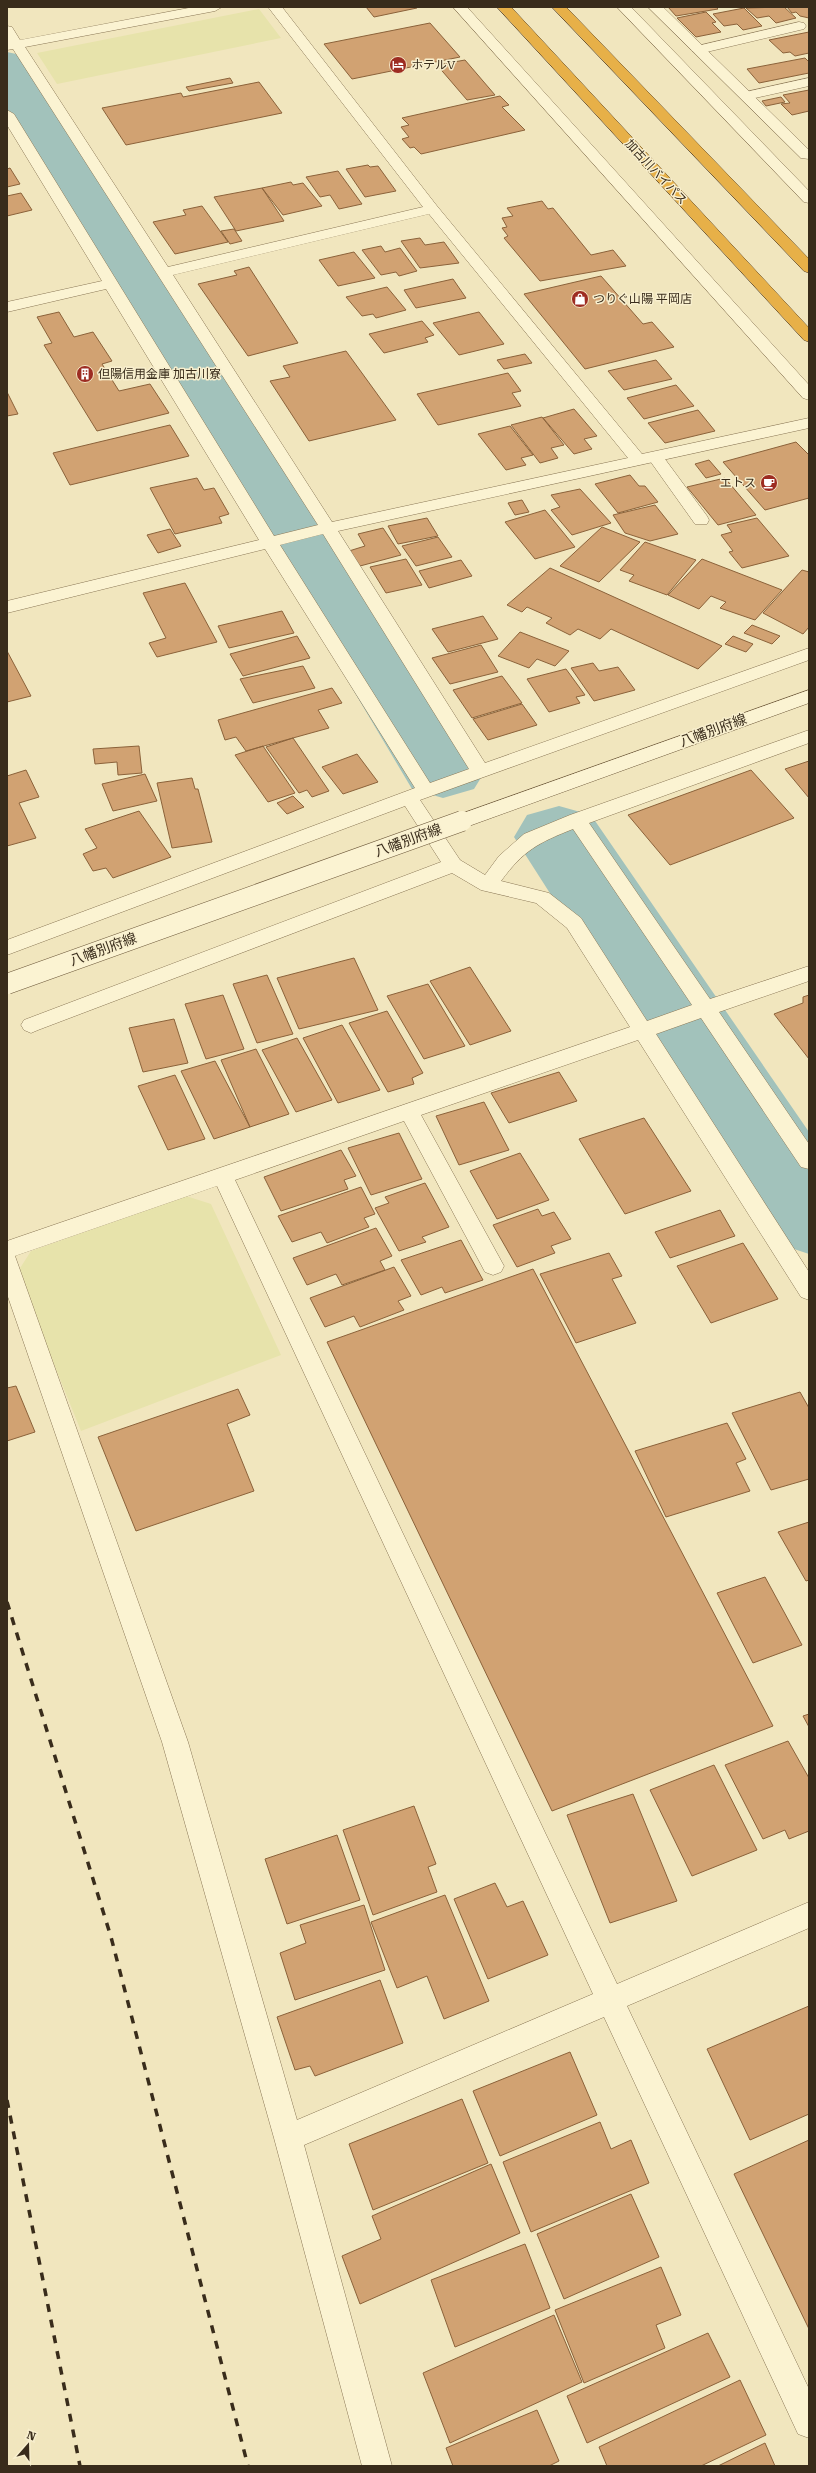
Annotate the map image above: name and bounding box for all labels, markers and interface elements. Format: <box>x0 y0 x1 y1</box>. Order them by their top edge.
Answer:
hotel icon: ホテルV <box>388 55 408 75</box>
place label: ホテルV <box>411 58 456 72</box>
street label: 加古川バイパス <box>622 137 690 207</box>
shop icon: つりぐ山陽 平岡店 <box>570 289 590 309</box>
place label: つりぐ山陽 平岡店 <box>593 292 692 306</box>
building icon: 但陽信用金庫 加古川寮 <box>75 364 95 384</box>
place label: 但陽信用金庫 加古川寮 <box>98 367 221 381</box>
cafe icon: エトス <box>759 473 779 493</box>
place label: エトス <box>720 476 756 490</box>
street label: 八幡別府線 <box>677 711 749 749</box>
street label: 八幡別府線 <box>372 821 444 859</box>
street label: 八幡別府線 <box>67 930 139 968</box>
north arrow <box>8 2425 48 2465</box>
text: N <box>25 2429 38 2444</box>

